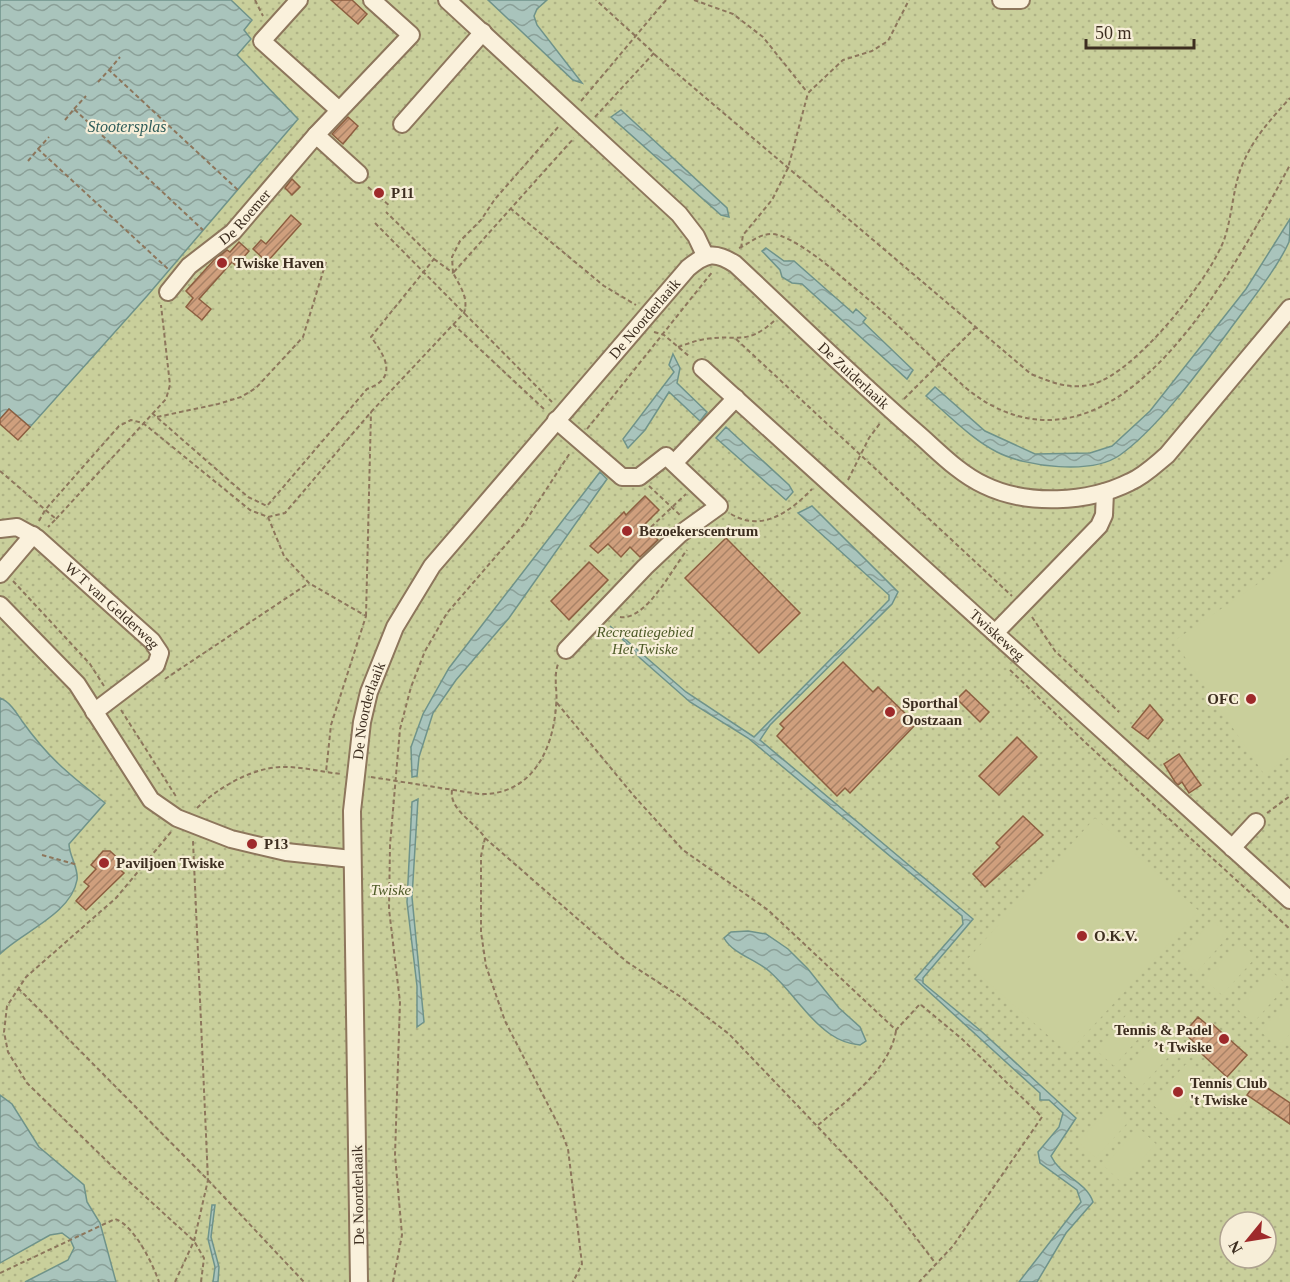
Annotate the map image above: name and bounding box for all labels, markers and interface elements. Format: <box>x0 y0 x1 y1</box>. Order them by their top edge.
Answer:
scale bar <box>1086 12 1194 50</box>
text: 50 m <box>1095 23 1132 43</box>
water label: Stootersplas <box>87 118 167 136</box>
place label: P11 <box>391 185 414 201</box>
street label: De Roemer <box>216 186 274 248</box>
marker: P11 <box>372 186 386 200</box>
place label: Twiske Haven <box>234 255 325 271</box>
marker: Twiske Haven <box>215 256 229 270</box>
street label: De Noorderlaaik <box>606 275 684 362</box>
street label: De Zuiderlaaik <box>815 339 893 413</box>
place label: Bezoekerscentrum <box>639 523 759 539</box>
marker: Bezoekerscentrum <box>620 524 634 538</box>
street label: W T van Gelderweg <box>62 559 163 652</box>
street label: Twiskeweg <box>966 606 1028 664</box>
park label: Recreatiegebied Het Twiske <box>596 624 694 657</box>
street label: De Noorderlaaik <box>350 659 388 761</box>
place label: OFC <box>1207 691 1239 707</box>
marker: OFC <box>1244 692 1258 706</box>
place label: Sporthal Oostzaan <box>902 695 963 728</box>
marker: Sporthal Oostzaan <box>883 705 897 719</box>
place label: P13 <box>264 836 288 852</box>
marker: P13 <box>245 837 259 851</box>
place label: Paviljoen Twiske <box>116 855 225 871</box>
marker: Paviljoen Twiske <box>97 856 111 870</box>
park label: Twiske <box>371 882 412 898</box>
place label: O.K.V. <box>1094 928 1138 944</box>
marker: O.K.V. <box>1075 929 1089 943</box>
place label: Tennis & Padel ’t Twiske <box>1114 1022 1212 1055</box>
marker: Tennis & Padel ’t Twiske <box>1217 1032 1231 1046</box>
place label: Tennis Club 't Twiske <box>1190 1075 1267 1108</box>
marker: Tennis Club 't Twiske <box>1171 1085 1185 1099</box>
street label: De Noorderlaaik <box>349 1144 367 1245</box>
north arrow <box>1218 1210 1278 1270</box>
text: N <box>1225 1238 1246 1257</box>

